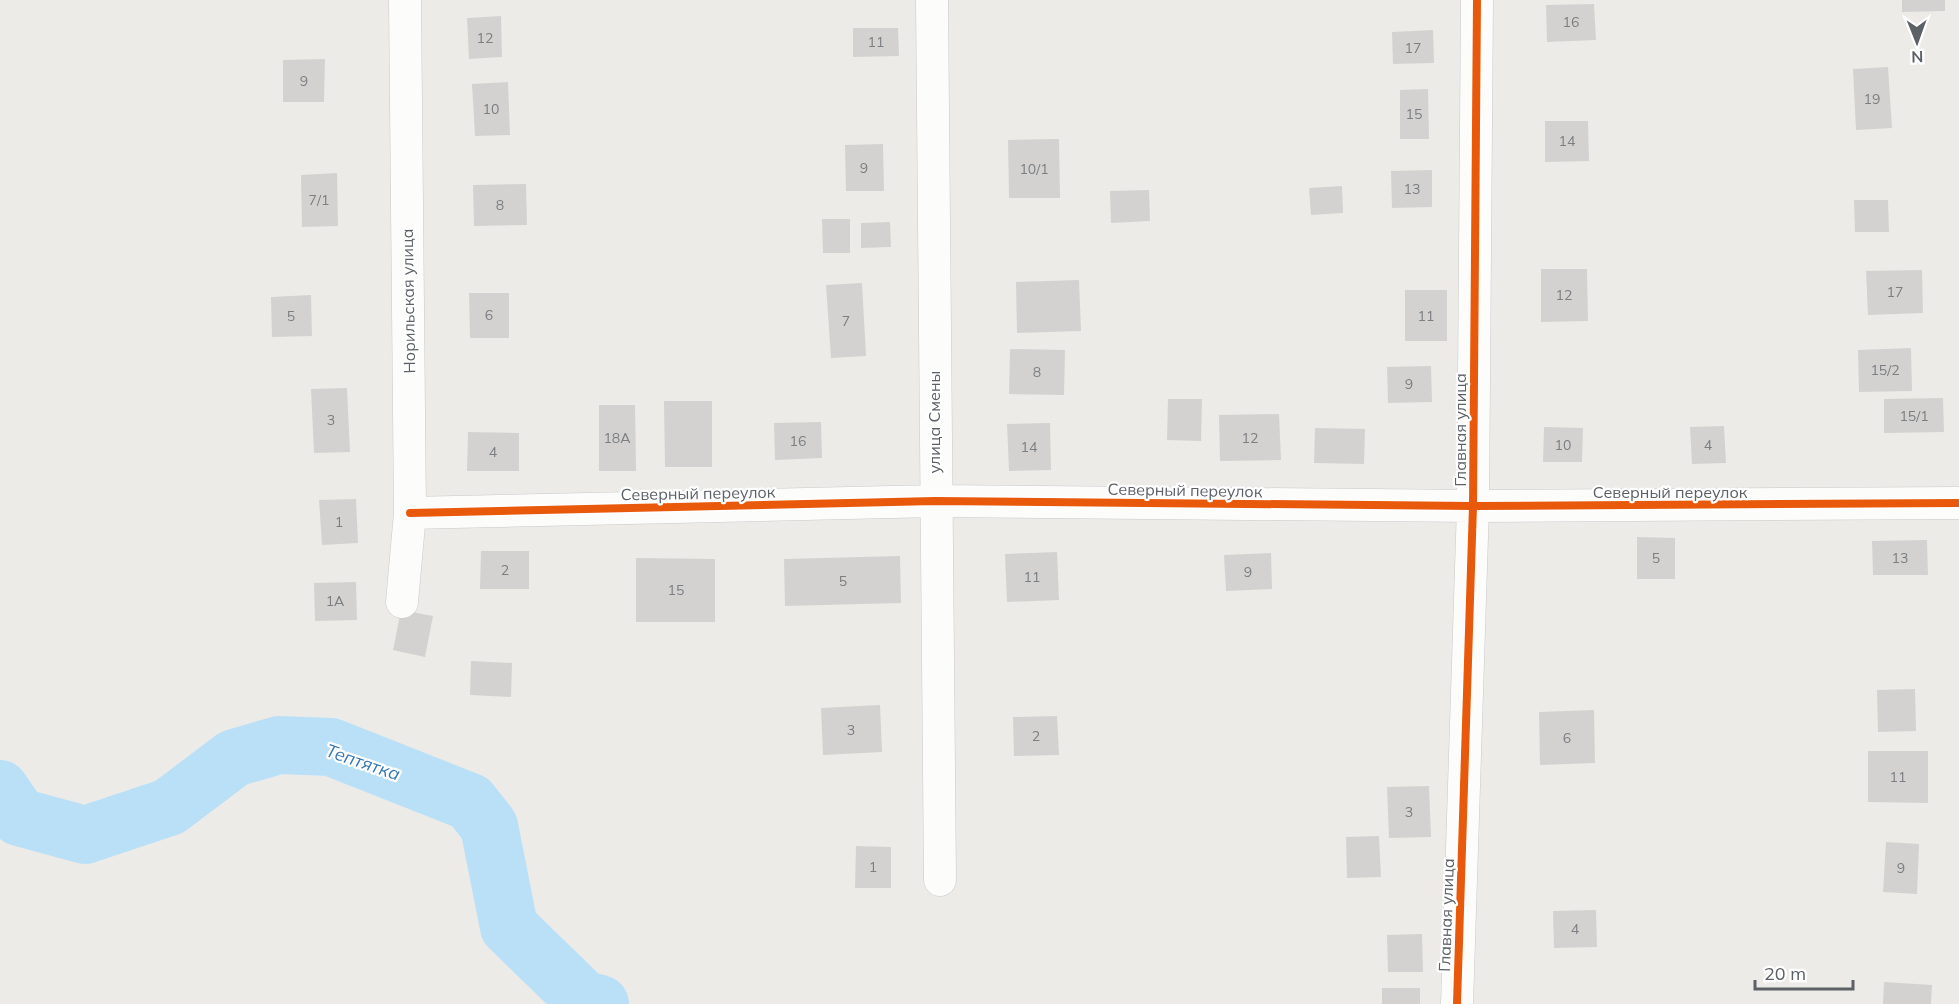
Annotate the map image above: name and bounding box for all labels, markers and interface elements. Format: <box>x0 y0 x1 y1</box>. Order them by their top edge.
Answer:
north arrow <box>1887 12 1947 72</box>
house number: 16 <box>1563 13 1579 31</box>
house number: 12 <box>477 29 493 47</box>
house number: 11 <box>868 33 884 51</box>
house number: 17 <box>1405 39 1421 57</box>
text: N <box>1911 47 1923 67</box>
house number: 9 <box>300 72 308 90</box>
house number: 19 <box>1864 90 1880 108</box>
house number: 10 <box>483 100 499 118</box>
house number: 15 <box>1406 105 1422 123</box>
house number: 14 <box>1559 132 1576 150</box>
house number: 9 <box>860 159 868 177</box>
house number: 10/1 <box>1019 160 1049 178</box>
house number: 13 <box>1404 180 1420 198</box>
house number: 7/1 <box>309 191 329 209</box>
house number: 8 <box>496 196 504 214</box>
street label: Норильская улица <box>397 228 419 374</box>
house number: 17 <box>1887 283 1903 301</box>
house number: 12 <box>1556 286 1572 304</box>
house number: 6 <box>485 306 493 324</box>
house number: 5 <box>287 307 295 325</box>
house number: 11 <box>1418 307 1434 325</box>
house number: 7 <box>842 312 850 330</box>
house number: 15/2 <box>1870 361 1900 379</box>
house number: 8 <box>1033 363 1041 381</box>
street label: улица Смены <box>924 371 944 473</box>
street label: Главная улица <box>1450 373 1470 487</box>
house number: 9 <box>1405 375 1413 393</box>
house number: 15/1 <box>1899 407 1929 425</box>
house number: 3 <box>327 411 335 429</box>
house number: 18А <box>603 429 631 447</box>
house number: 12 <box>1242 429 1258 447</box>
house number: 16 <box>790 432 806 450</box>
house number: 10 <box>1555 436 1571 454</box>
house number: 4 <box>1704 436 1713 454</box>
house number: 14 <box>1021 438 1038 456</box>
house number: 4 <box>489 443 498 461</box>
street label: Северный переулок <box>1107 479 1263 501</box>
street label: Северный переулок <box>620 482 776 504</box>
street label: Северный переулок <box>1593 482 1748 502</box>
house number: 1 <box>335 513 343 531</box>
house number: 5 <box>1652 549 1660 567</box>
house number: 13 <box>1892 549 1908 567</box>
house number: 2 <box>501 561 509 579</box>
house number: 9 <box>1244 563 1252 581</box>
house number: 11 <box>1024 568 1040 586</box>
house number: 5 <box>839 572 847 590</box>
house number: 15 <box>668 581 684 599</box>
house number: 1А <box>326 592 345 610</box>
house number: 3 <box>847 721 855 739</box>
house number: 2 <box>1032 727 1040 745</box>
house number: 6 <box>1563 729 1571 747</box>
water label: Тептятка <box>323 739 403 785</box>
house number: 11 <box>1890 768 1906 786</box>
house number: 3 <box>1405 803 1413 821</box>
house number: 1 <box>869 858 877 876</box>
street label: Главная улица <box>1434 858 1458 972</box>
house number: 9 <box>1897 859 1905 877</box>
house number: 4 <box>1571 920 1580 938</box>
scale bar <box>1755 953 1852 991</box>
text: 20 m <box>1764 962 1806 985</box>

